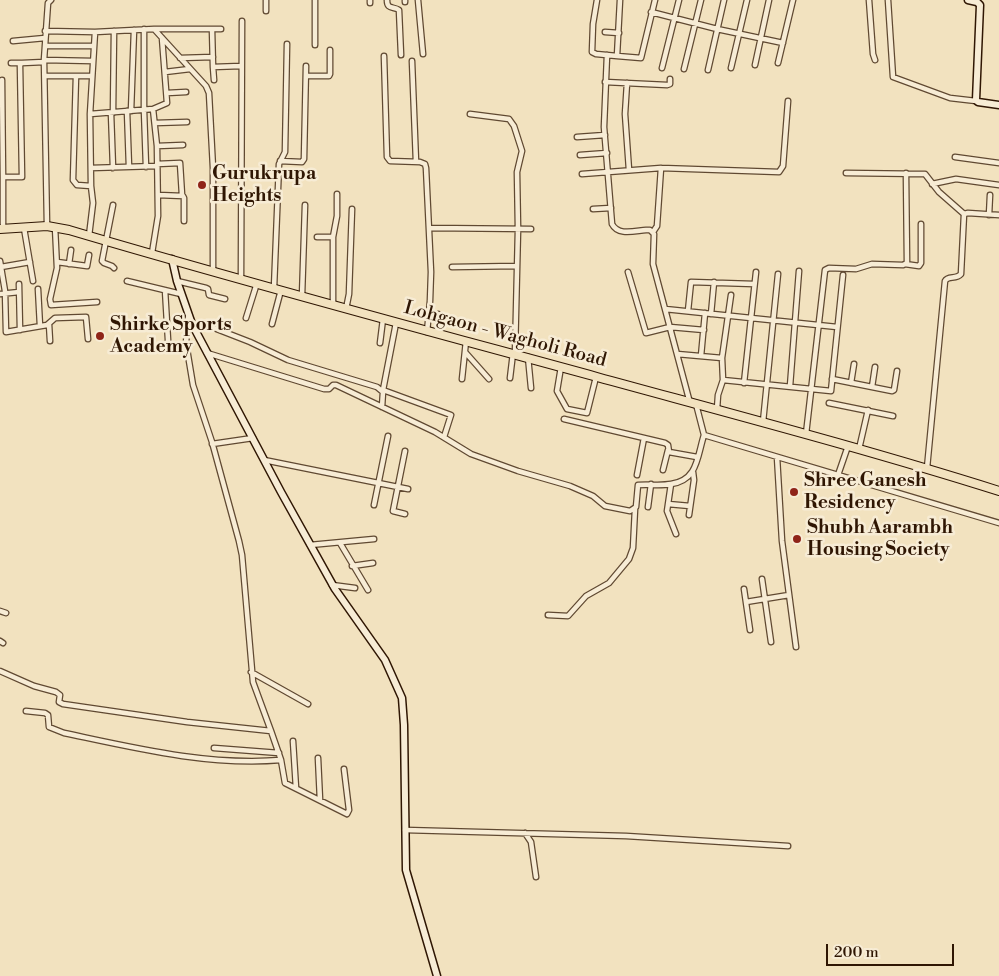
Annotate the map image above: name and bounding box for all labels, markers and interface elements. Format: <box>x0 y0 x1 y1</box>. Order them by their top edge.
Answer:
place label: Gurukrupa Heights <box>212 163 316 207</box>
marker: Gurukrupa Heights <box>196 179 208 191</box>
street label: Lohgaon - Wagholi Road <box>401 297 609 373</box>
place label: Shirke Sports Academy <box>110 314 232 358</box>
marker: Shirke Sports Academy <box>94 330 106 342</box>
place label: Shree Ganesh Residency <box>804 470 927 514</box>
marker: Shree Ganesh Residency <box>788 486 800 498</box>
place label: Shubh Aarambh Housing Society <box>807 517 953 561</box>
marker: Shubh Aarambh Housing Society <box>791 533 803 545</box>
scale bar <box>829 934 956 966</box>
text: 200 m <box>834 943 879 962</box>

